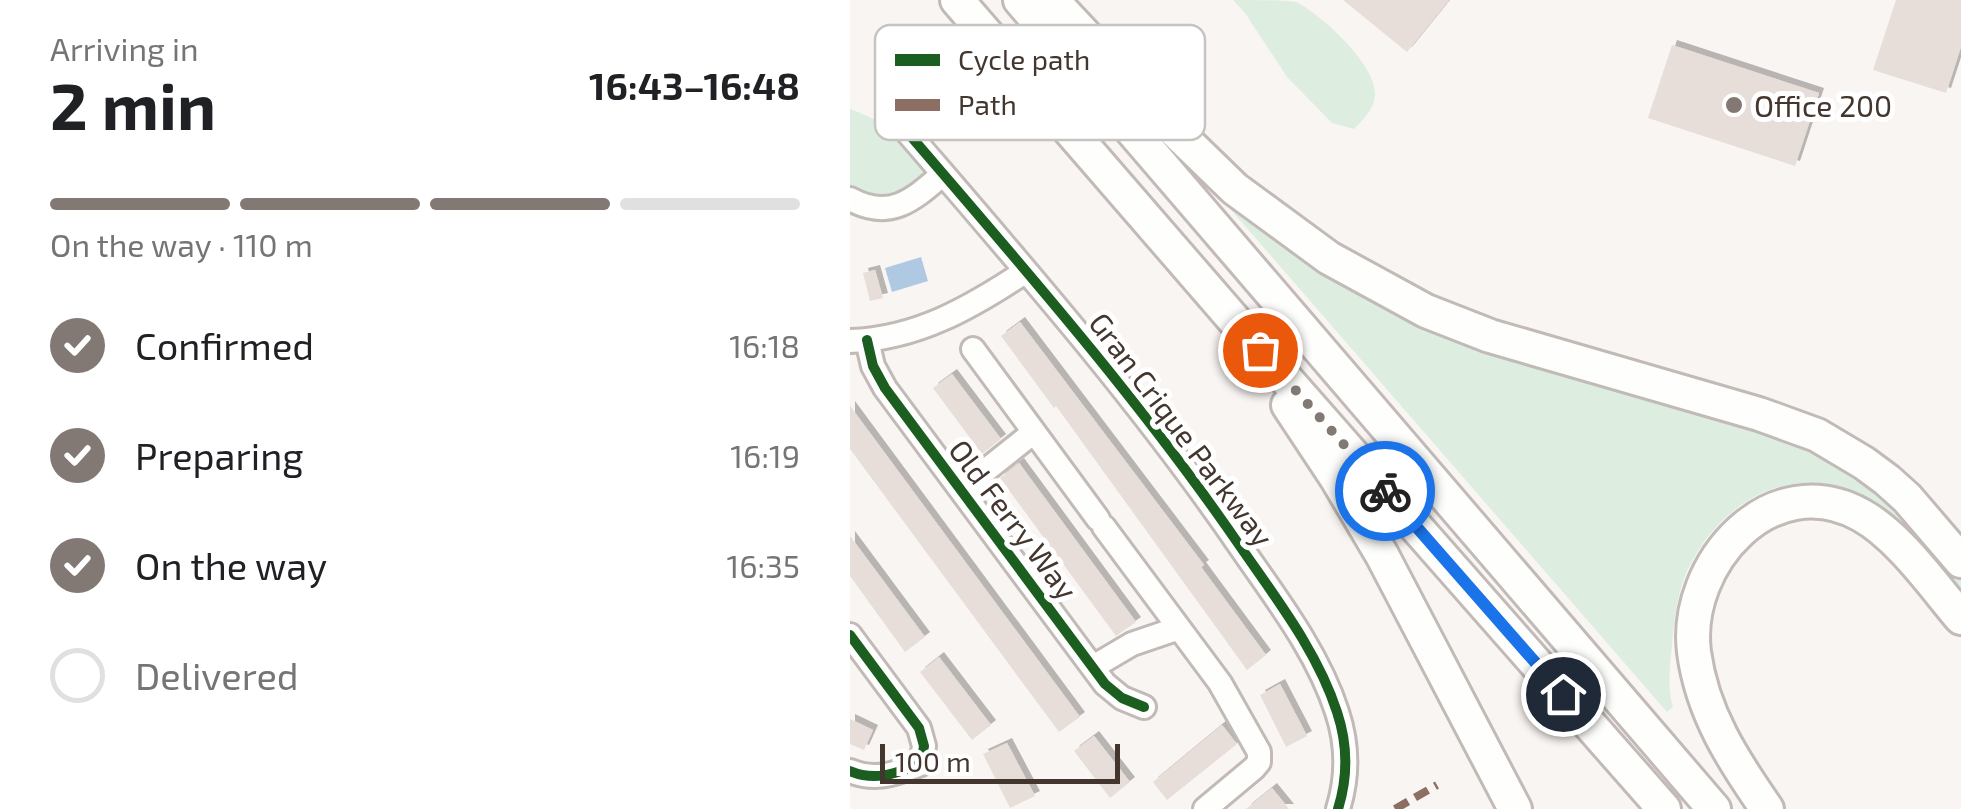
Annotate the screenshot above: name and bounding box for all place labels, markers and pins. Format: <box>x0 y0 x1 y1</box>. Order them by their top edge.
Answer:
place label: Office 200 <box>1754 87 1892 123</box>
marker: Office 200 <box>1723 94 1745 116</box>
pin <box>1218 308 1303 393</box>
pin <box>1521 652 1606 737</box>

